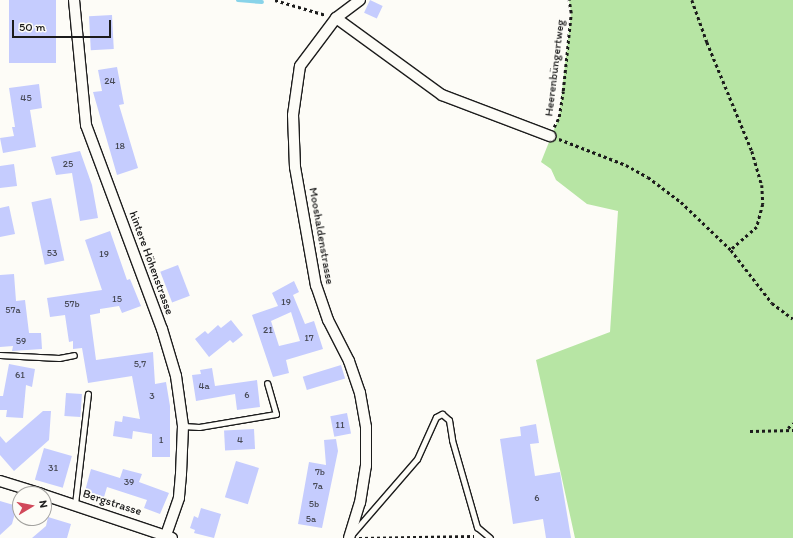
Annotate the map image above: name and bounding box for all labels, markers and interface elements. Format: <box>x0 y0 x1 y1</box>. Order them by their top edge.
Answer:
scale bar <box>14 12 113 38</box>
street label: Heerenbüngertweg <box>542 19 568 117</box>
text: 50 m <box>19 20 45 34</box>
house number: 24 <box>104 75 116 87</box>
house number: 45 <box>20 92 32 104</box>
house number: 18 <box>115 140 125 152</box>
house number: 25 <box>63 158 73 170</box>
street label: Mooshaldenstrasse <box>305 186 337 286</box>
street label: hintere Höhenstrasse <box>126 209 176 317</box>
house number: 53 <box>47 247 57 259</box>
house number: 19 <box>99 248 109 260</box>
house number: 15 <box>112 293 122 305</box>
house number: 19 <box>281 296 291 308</box>
house number: 57b <box>64 298 80 310</box>
house number: 57a <box>5 304 21 316</box>
house number: 21 <box>263 324 273 336</box>
house number: 17 <box>304 332 314 344</box>
house number: 59 <box>16 335 26 347</box>
house number: 5,7 <box>134 358 146 370</box>
house number: 61 <box>15 369 25 381</box>
house number: 4a <box>198 380 210 392</box>
house number: 6 <box>244 389 250 401</box>
house number: 3 <box>149 390 155 402</box>
house number: 11 <box>335 419 345 431</box>
house number: 1 <box>159 434 163 446</box>
house number: 4 <box>237 434 243 446</box>
house number: 31 <box>48 462 58 474</box>
house number: 7b <box>315 466 325 478</box>
house number: 39 <box>124 476 134 488</box>
house number: 7a <box>313 480 323 492</box>
north arrow <box>12 486 52 526</box>
street label: Bergstrasse <box>81 487 143 519</box>
house number: 6 <box>534 492 540 504</box>
house number: 5b <box>309 498 319 510</box>
text: N <box>36 499 50 509</box>
house number: 5a <box>306 513 316 525</box>

